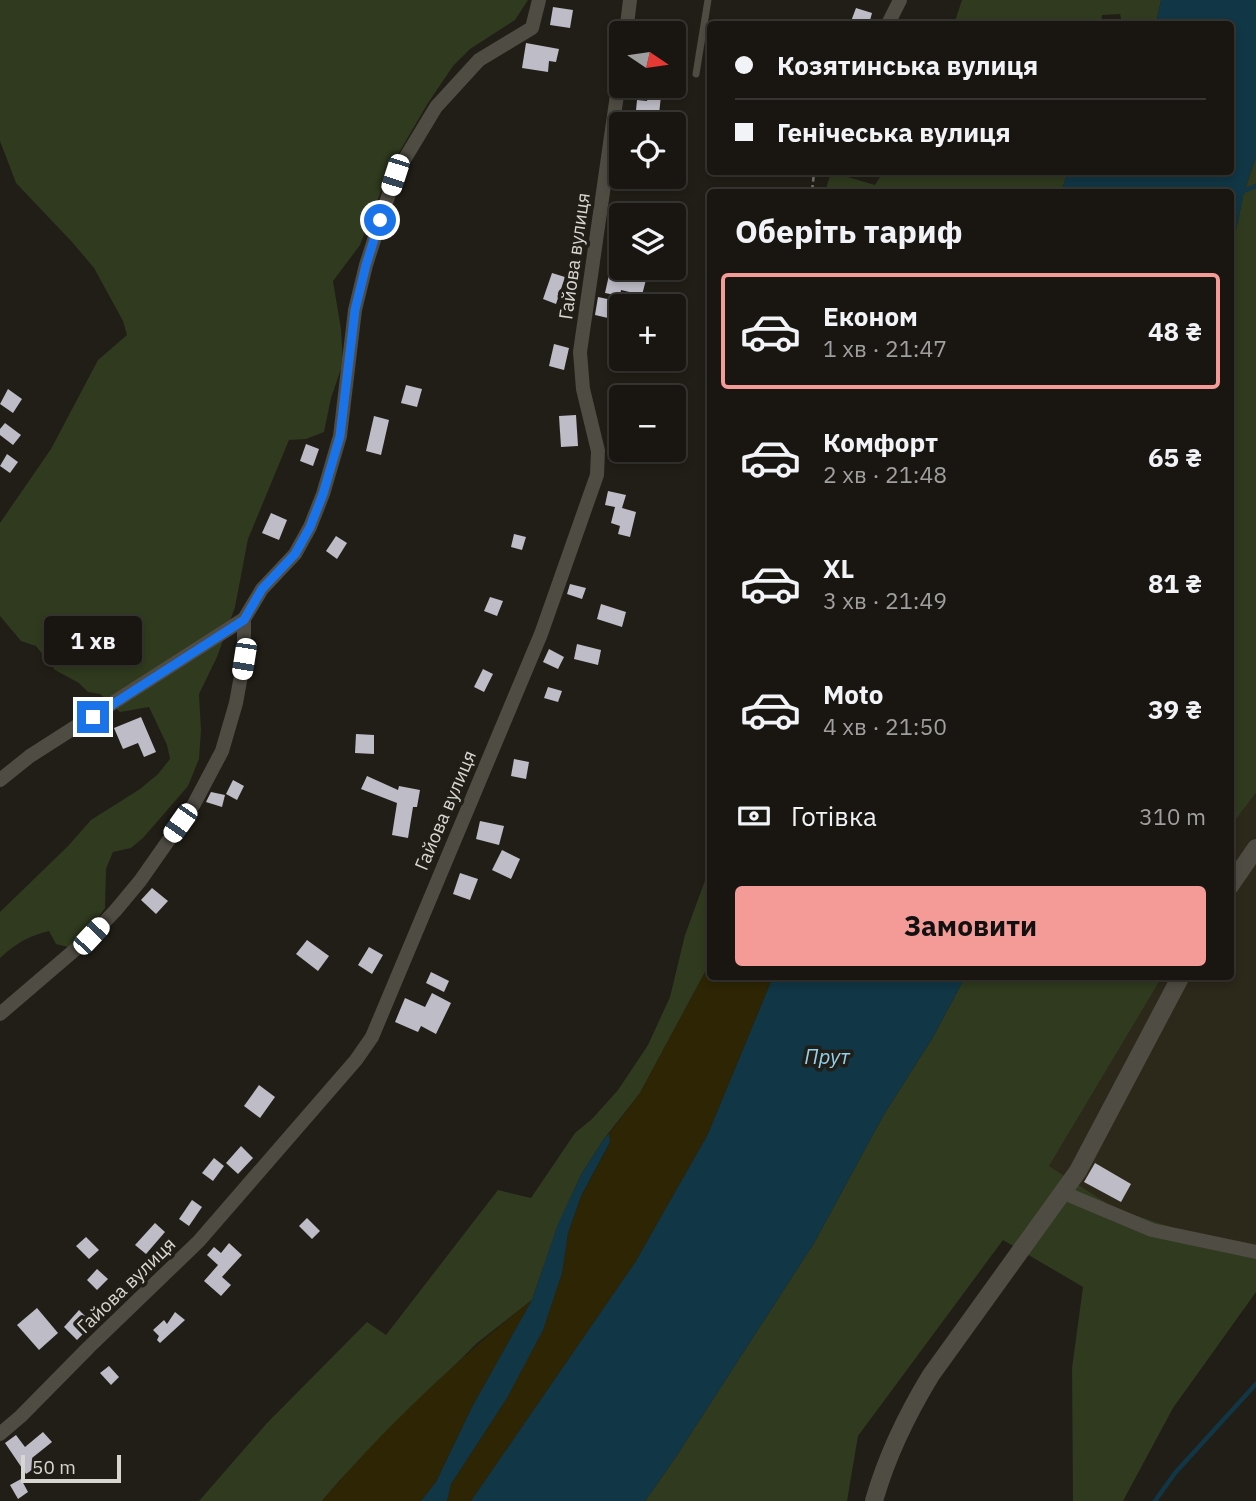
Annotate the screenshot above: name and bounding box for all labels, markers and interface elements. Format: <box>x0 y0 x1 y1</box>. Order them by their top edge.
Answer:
north arrow <box>609 21 686 98</box>
map controls <box>609 21 686 462</box>
text: Козятинська вулиця <box>777 48 1038 82</box>
button: locate <box>609 112 686 189</box>
text: Генічеська вулиця <box>777 115 1011 149</box>
car <box>379 152 412 198</box>
street label: Гайова вулиця <box>553 191 595 321</box>
button: layers <box>609 203 686 280</box>
route start <box>364 204 396 236</box>
text: Оберіть тариф <box>735 210 962 252</box>
button: + <box>609 294 686 371</box>
text: Економ <box>823 299 918 333</box>
icon: car <box>739 300 802 363</box>
text: 48 ₴ <box>1148 314 1202 348</box>
text: 1 хв · 21:47 <box>823 333 947 363</box>
button: − <box>609 385 686 462</box>
text: Комфорт <box>823 425 938 459</box>
icon: car <box>739 426 802 489</box>
text: 65 ₴ <box>1148 440 1202 474</box>
text: 2 хв · 21:48 <box>823 459 947 489</box>
text: XL <box>823 551 854 585</box>
icon: car <box>739 552 802 615</box>
text: 81 ₴ <box>1148 566 1202 600</box>
text: 3 хв · 21:49 <box>823 585 947 615</box>
callout: 1 хв <box>44 616 142 664</box>
text: 1 хв <box>70 625 116 655</box>
car <box>231 637 258 681</box>
text: Moto <box>823 677 883 711</box>
icon: car <box>739 678 802 741</box>
text: 39 ₴ <box>1148 692 1202 726</box>
route end <box>77 701 109 733</box>
text: 4 хв · 21:50 <box>823 711 947 741</box>
street label: Гайова вулиця <box>409 746 481 874</box>
icon: cash <box>735 797 773 835</box>
text: Готівка <box>791 799 877 833</box>
car <box>160 800 201 846</box>
text: 310 m <box>1139 801 1206 831</box>
button: Замовити <box>735 886 1206 966</box>
car <box>69 913 114 959</box>
water label: Прут <box>804 1042 851 1070</box>
street label: Гайова вулиця <box>72 1232 180 1338</box>
scale bar <box>21 1452 121 1484</box>
text: 50 m <box>32 1455 76 1479</box>

